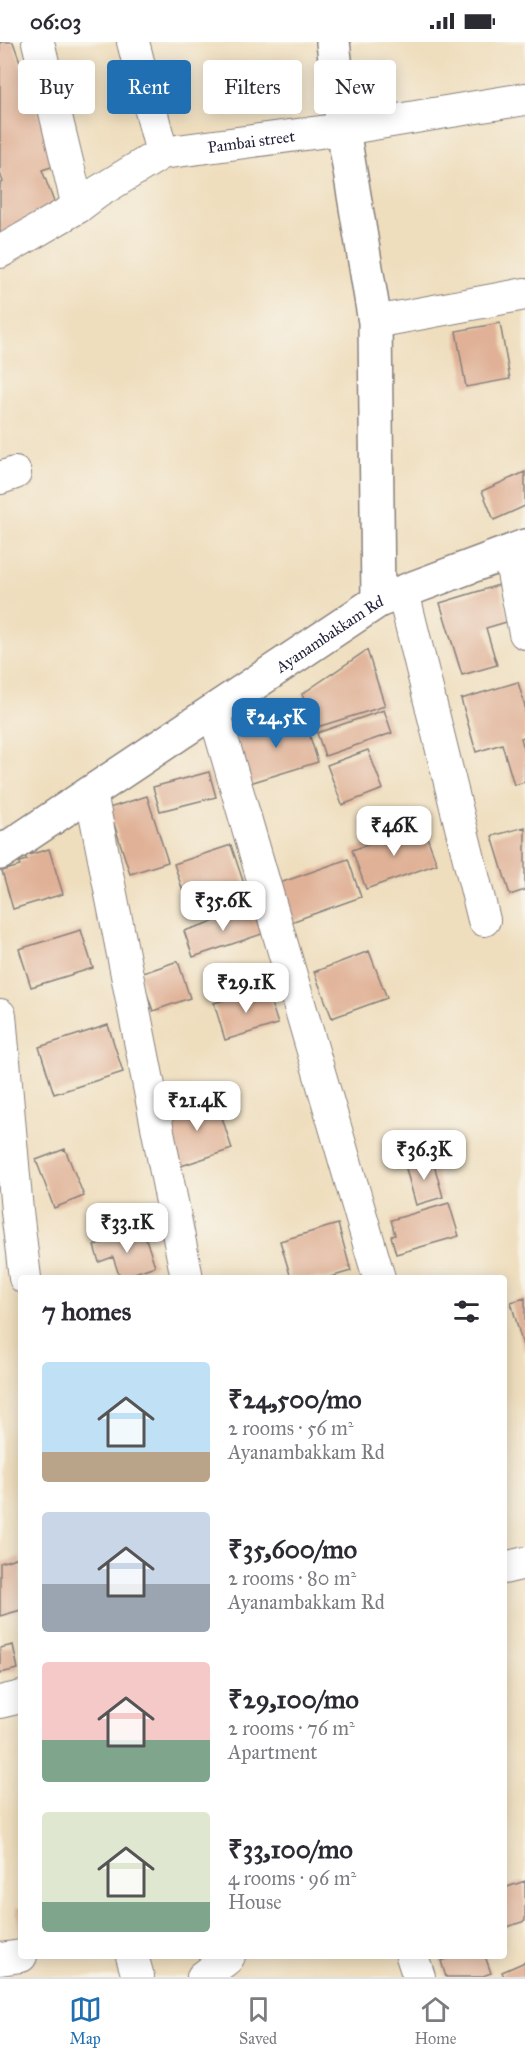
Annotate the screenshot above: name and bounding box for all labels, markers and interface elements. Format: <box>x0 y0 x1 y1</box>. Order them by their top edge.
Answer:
text: 06:03 <box>30 8 81 35</box>
chip: Buy <box>18 60 95 114</box>
chip: Rent <box>107 60 191 114</box>
chip: Filters <box>203 60 302 114</box>
chip: New <box>314 60 396 114</box>
street label: Pambai street <box>207 126 296 157</box>
street label: Ayanambakkam Rd <box>271 591 386 677</box>
pin: ₹24.5K <box>227 698 325 749</box>
text: ₹24.5K <box>246 705 306 729</box>
pin: ₹46K <box>358 806 430 857</box>
text: ₹46K <box>370 813 418 837</box>
pin: ₹35.6K <box>174 881 272 932</box>
text: ₹35.6K <box>195 888 251 912</box>
pin: ₹29.1K <box>197 963 295 1014</box>
text: ₹29.1K <box>217 970 275 994</box>
pin: ₹21.4K <box>148 1081 246 1132</box>
text: ₹21.4K <box>168 1088 226 1112</box>
pin: ₹36.3K <box>375 1130 473 1181</box>
text: ₹36.3K <box>396 1137 452 1161</box>
pin: ₹33.1K <box>78 1203 176 1254</box>
text: ₹33.1K <box>100 1210 154 1234</box>
text: 7 homes <box>42 1295 131 1327</box>
icon: filters <box>450 1295 483 1328</box>
text: ₹24,500/mo <box>228 1383 361 1415</box>
icon: home <box>90 1386 162 1458</box>
text: 2 rooms · 56 m² <box>228 1416 354 1440</box>
text: Ayanambakkam Rd <box>228 1440 385 1464</box>
text: ₹35,600/mo <box>228 1533 357 1565</box>
icon: home <box>90 1536 162 1608</box>
text: 2 rooms · 80 m² <box>228 1566 356 1590</box>
text: Ayanambakkam Rd <box>228 1590 385 1614</box>
text: ₹29,100/mo <box>228 1683 359 1715</box>
icon: home <box>90 1686 162 1758</box>
text: 2 rooms · 76 m² <box>228 1716 355 1740</box>
text: Apartment <box>228 1740 317 1764</box>
text: ₹33,100/mo <box>228 1833 353 1865</box>
icon: home <box>90 1836 162 1908</box>
text: 4 rooms · 96 m² <box>228 1866 356 1890</box>
text: House <box>228 1890 282 1914</box>
tab: Map <box>69 1993 102 2048</box>
tab: Saved <box>239 1993 277 2048</box>
tab: Home <box>414 1993 456 2048</box>

